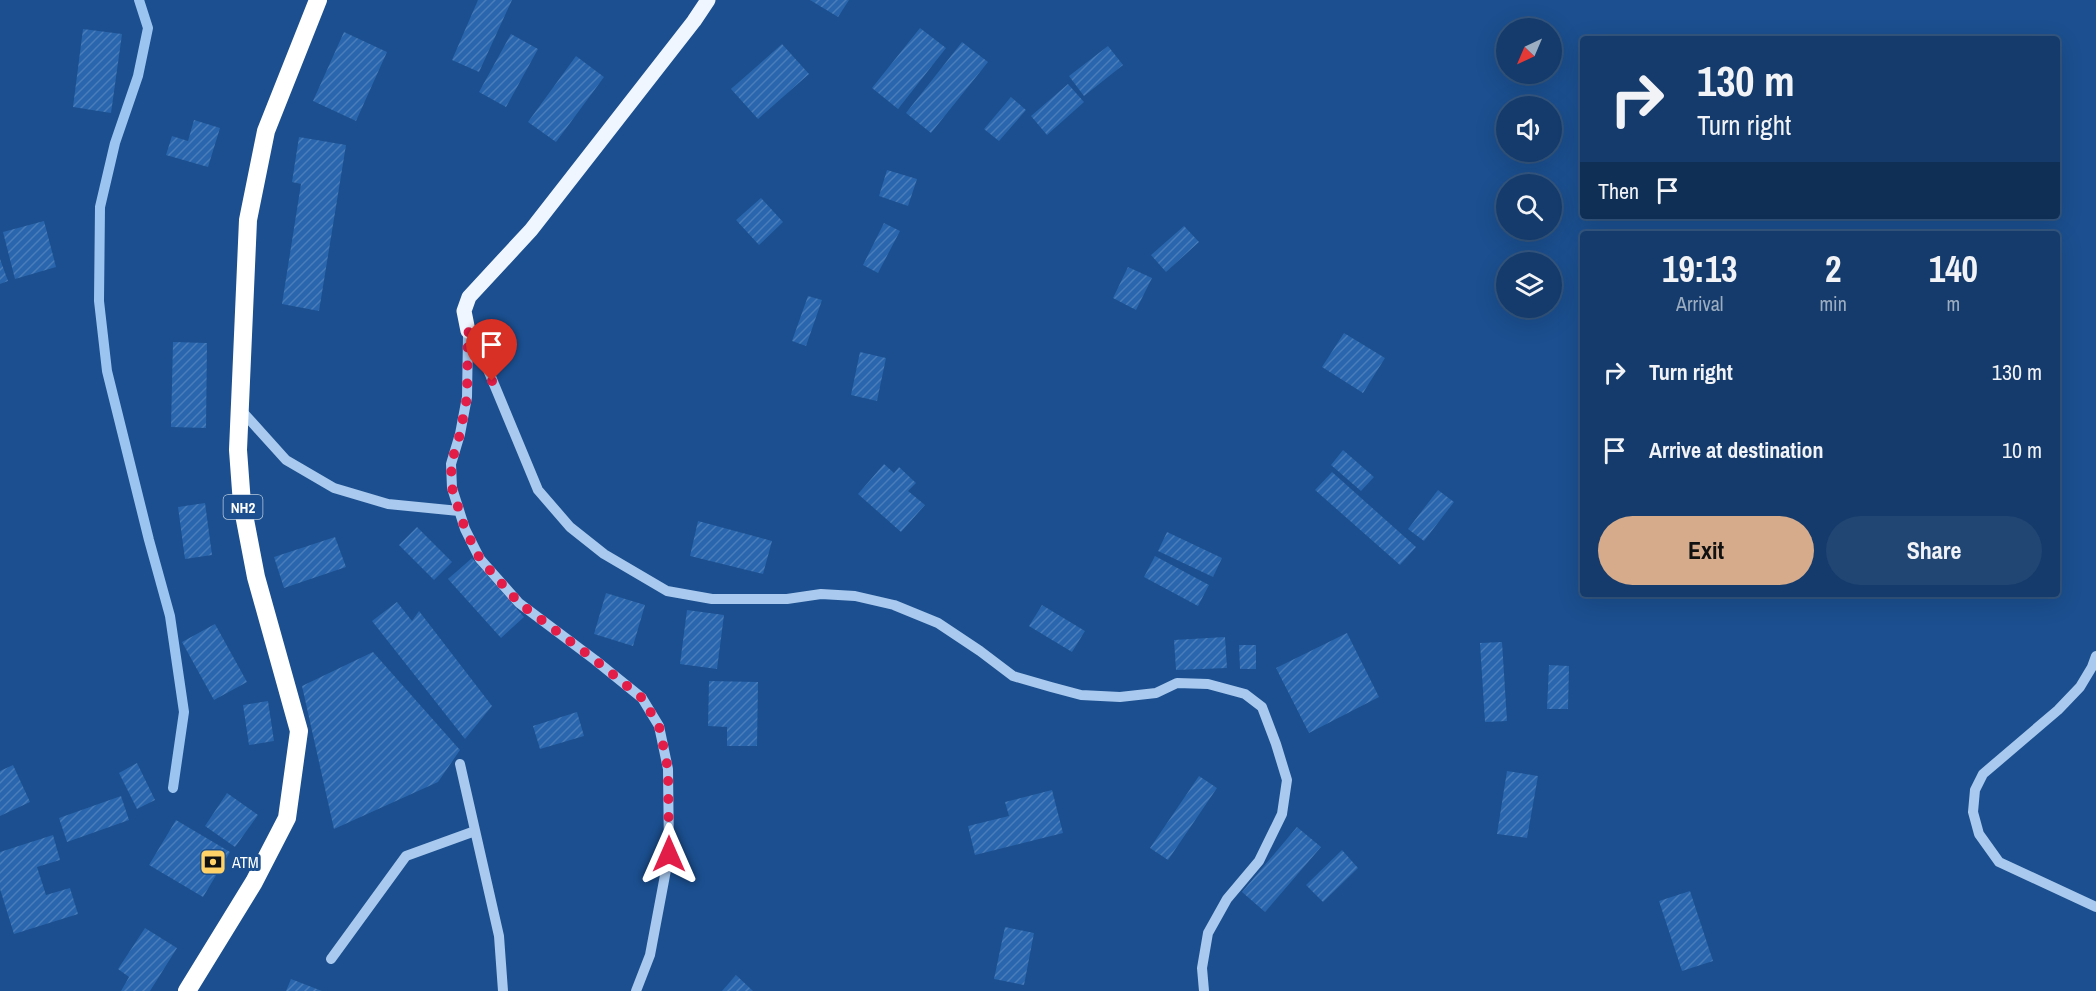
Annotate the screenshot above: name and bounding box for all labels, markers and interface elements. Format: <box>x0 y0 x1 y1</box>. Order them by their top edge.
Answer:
north arrow <box>1496 18 1562 84</box>
map controls <box>1496 18 1562 318</box>
text: 130 m <box>1697 53 1795 109</box>
icon: right <box>1598 60 1676 138</box>
button: sound <box>1496 96 1562 162</box>
text: Turn right <box>1697 107 1791 143</box>
button: search <box>1496 174 1562 240</box>
icon: arrive <box>1651 174 1684 207</box>
text: Then <box>1598 176 1639 206</box>
text: 19:13 <box>1662 245 1737 293</box>
text: 2 <box>1825 245 1841 293</box>
text: 140 <box>1929 245 1978 293</box>
button: layers <box>1496 252 1562 318</box>
text: Arrival <box>1676 290 1723 317</box>
text: min <box>1819 290 1847 317</box>
text: m <box>1947 290 1960 317</box>
pin <box>466 319 517 381</box>
icon: arrive <box>475 328 508 361</box>
icon: right <box>1598 356 1631 389</box>
text: Turn right <box>1649 357 1733 387</box>
text: 130 m <box>1992 357 2042 387</box>
icon: arrive <box>1598 434 1631 467</box>
text: Arrive at destination <box>1649 435 1823 465</box>
text: 10 m <box>2002 435 2042 465</box>
road number: NH2 <box>224 495 262 519</box>
button: Exit <box>1598 516 1814 585</box>
button: Share <box>1826 516 2042 585</box>
position arrow <box>637 822 701 886</box>
bank icon: ATM <box>198 847 228 877</box>
place label: ATM <box>231 851 259 873</box>

